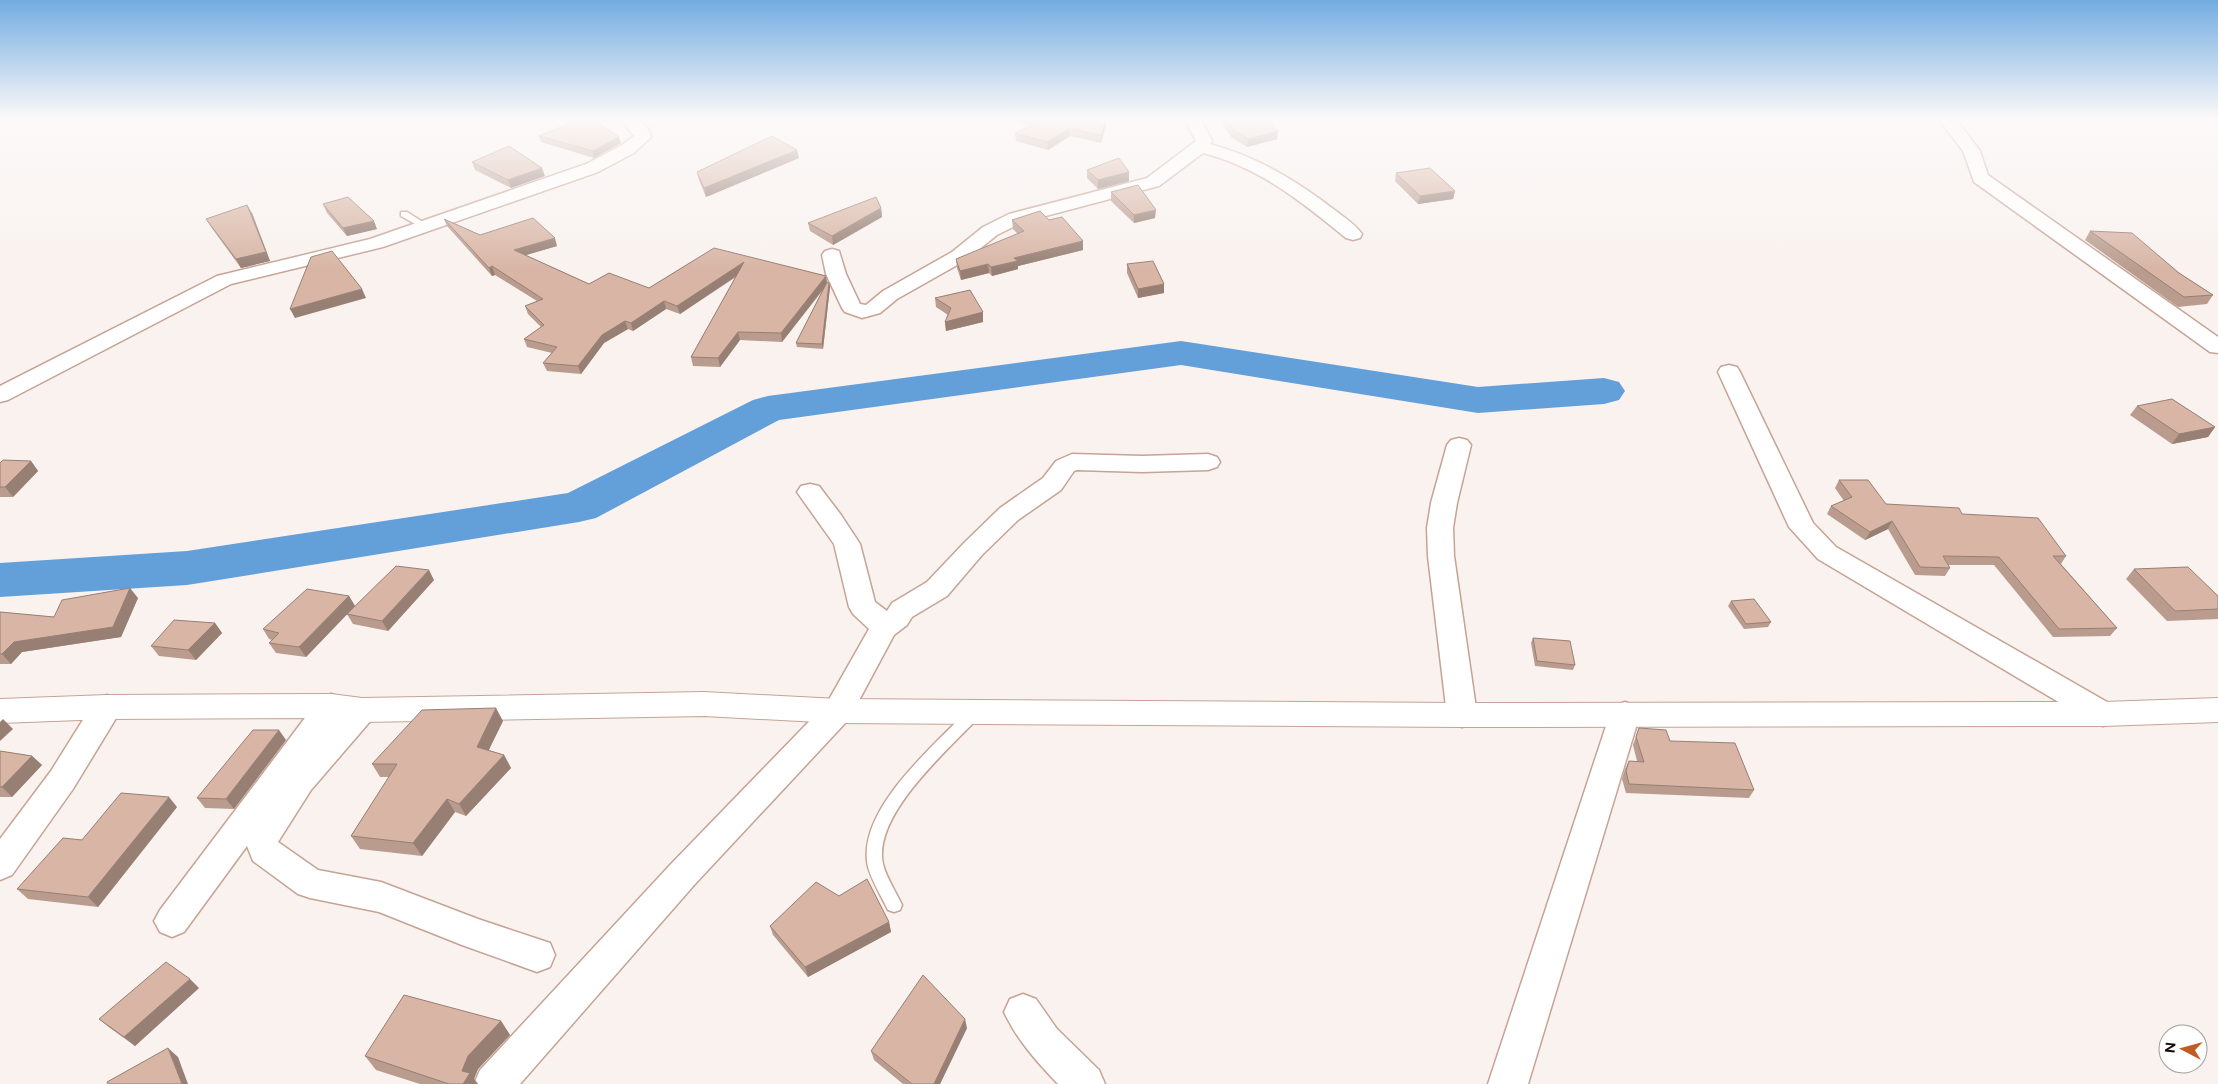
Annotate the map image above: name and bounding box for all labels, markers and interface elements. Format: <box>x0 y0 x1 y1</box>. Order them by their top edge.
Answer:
north arrow <box>2158 1024 2208 1074</box>
text: N <box>2162 1041 2180 1054</box>

